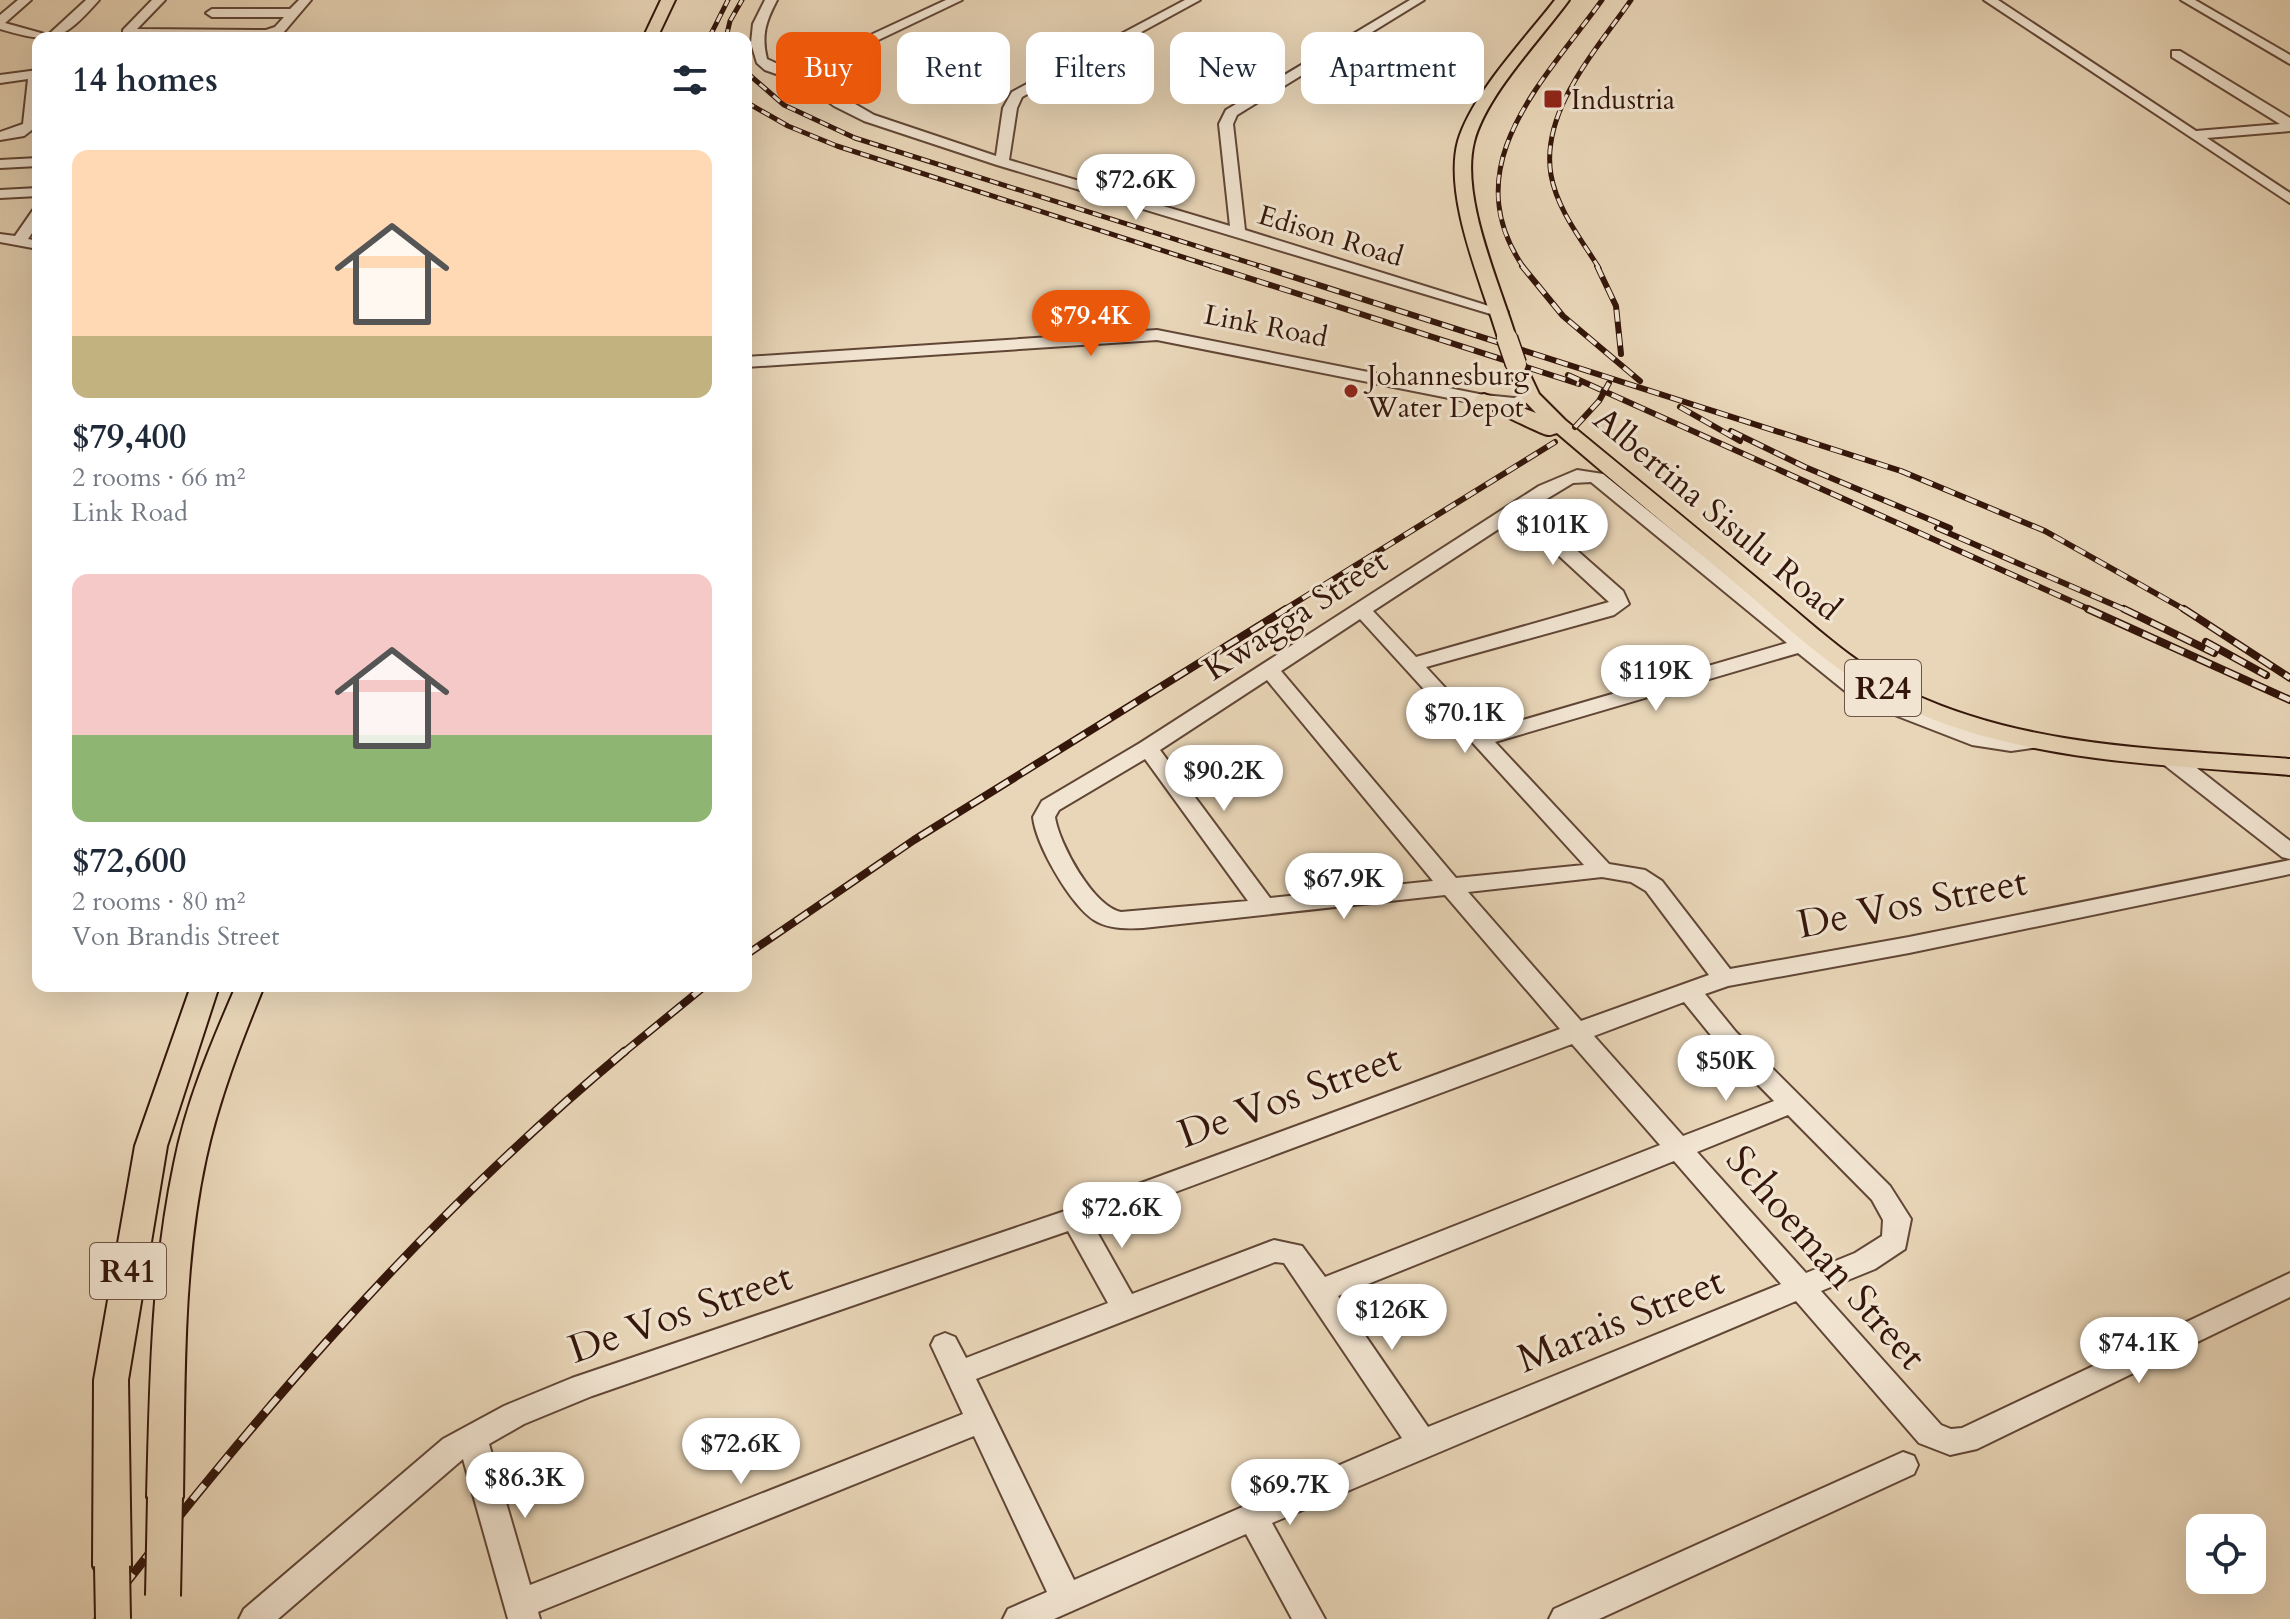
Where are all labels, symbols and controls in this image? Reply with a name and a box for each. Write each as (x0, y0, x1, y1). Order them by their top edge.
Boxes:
chip: Buy (776, 32, 881, 104)
chip: Rent (897, 32, 1010, 104)
chip: Filters (1026, 32, 1154, 104)
chip: New (1170, 32, 1285, 104)
chip: Apartment (1301, 32, 1484, 104)
text: 14 homes (72, 57, 218, 103)
icon: filters (668, 58, 712, 102)
place label: Industria (1571, 81, 1675, 119)
marker: Industria (1542, 88, 1564, 110)
pin: $72.6K (1071, 154, 1201, 222)
text: $72.6K (1095, 162, 1177, 197)
street label: Edison Road (1254, 196, 1408, 276)
icon: home (320, 202, 464, 346)
pin: $79.4K (1026, 290, 1156, 358)
street label: Link Road (1201, 295, 1331, 357)
text: $79.4K (1050, 298, 1132, 333)
place label: Johannesburg Water Depot (1363, 357, 1530, 427)
marker: Johannesburg Water Depot (1342, 382, 1360, 400)
street label: Albertina Sisulu Road (1584, 396, 1851, 631)
text: $79,400 (72, 414, 186, 460)
text: 2 rooms · 66 m² (72, 460, 245, 495)
text: Link Road (72, 495, 188, 530)
pin: $101K (1497, 499, 1609, 567)
text: $101K (1516, 507, 1590, 542)
street label: Kwagga Street (1195, 538, 1397, 692)
icon: home (320, 626, 464, 770)
pin: $119K (1600, 645, 1712, 713)
text: $119K (1619, 653, 1693, 688)
road number: R24 (1845, 660, 1921, 716)
pin: $70.1K (1400, 687, 1530, 755)
text: $70.1K (1424, 695, 1506, 730)
pin: $90.2K (1159, 745, 1289, 813)
text: $90.2K (1183, 753, 1265, 788)
text: $72,600 (72, 838, 186, 884)
pin: $67.9K (1279, 853, 1409, 921)
street label: De Vos Street (1793, 854, 2032, 953)
text: $67.9K (1303, 861, 1385, 896)
text: 2 rooms · 80 m² (72, 884, 245, 919)
text: Von Brandis Street (72, 919, 279, 954)
street label: De Vos Street (1171, 1031, 1409, 1162)
pin: $50K (1679, 1035, 1773, 1103)
text: $50K (1695, 1043, 1757, 1078)
street label: Schoeman Street (1713, 1134, 1939, 1382)
pin: $72.6K (1057, 1182, 1187, 1250)
text: $72.6K (1081, 1190, 1163, 1225)
road number: R41 (90, 1243, 166, 1299)
street label: De Vos Street (561, 1249, 800, 1377)
street label: Marais Street (1509, 1254, 1732, 1387)
pin: $126K (1336, 1284, 1448, 1352)
text: $126K (1355, 1292, 1429, 1327)
pin: $74.1K (2074, 1317, 2204, 1385)
text: $74.1K (2098, 1325, 2180, 1360)
pin: $72.6K (676, 1418, 806, 1486)
text: $72.6K (700, 1426, 782, 1461)
pin: $86.3K (460, 1452, 590, 1520)
pin: $69.7K (1225, 1459, 1355, 1527)
text: $86.3K (484, 1460, 566, 1495)
text: $69.7K (1249, 1467, 1331, 1502)
map controls (2186, 1514, 2266, 1594)
button: locate (2186, 1514, 2266, 1594)

